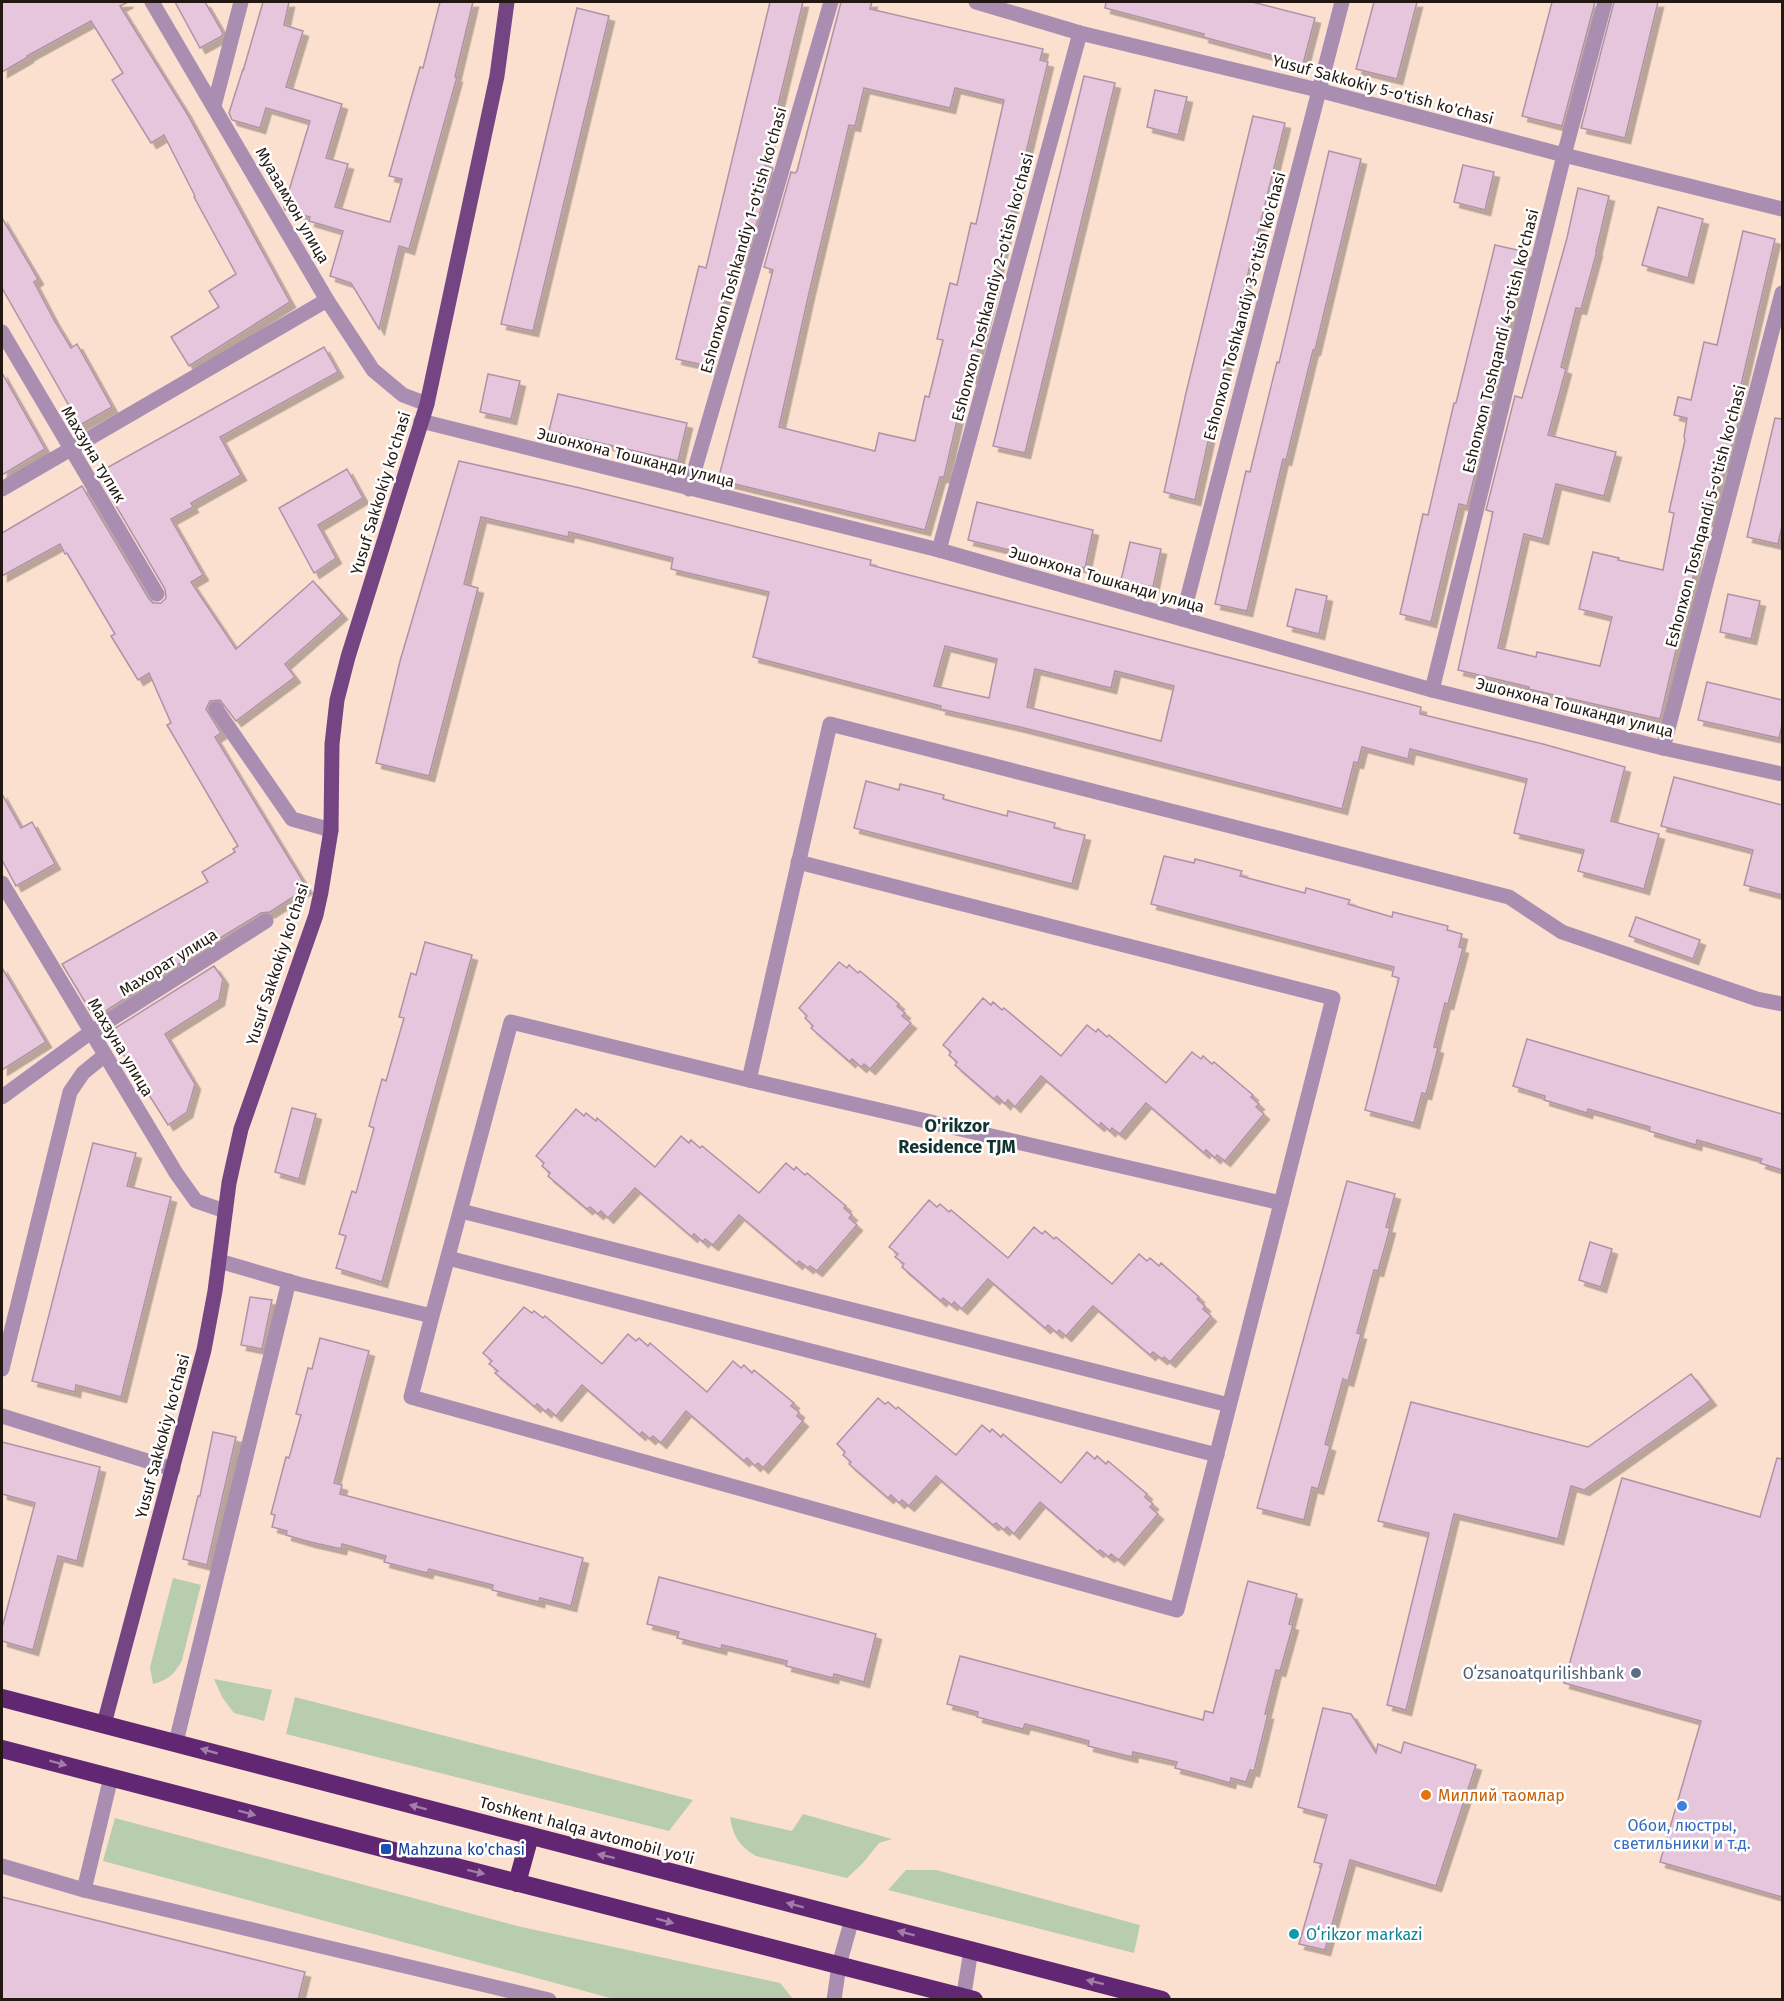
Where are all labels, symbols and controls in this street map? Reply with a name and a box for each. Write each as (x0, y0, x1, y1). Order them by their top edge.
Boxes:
street label: Yusuf Sakkokiy 5-o'tish ko'chasi (1270, 51, 1496, 128)
street label: Eshonxon Toshkandiy 1-o'tish ko'chasi (696, 105, 791, 375)
street label: Муазамхон улица (252, 144, 334, 267)
street label: Eshonxon Toshkandiy 2-o'tish ko'chasi (947, 151, 1038, 423)
street label: Eshonxon Toshkandiy 3-o'tish ko'chasi (1199, 170, 1290, 442)
street label: Eshonxon Toshqandi 4-o'tish ko'chasi (1458, 207, 1543, 475)
street label: Eshonxon Toshqandi 5-o'tish ko'chasi (1661, 383, 1750, 649)
street label: Махзуна тупик (57, 402, 130, 507)
street label: Yusuf Sakkokiy ko'chasi (347, 409, 414, 577)
street label: Эшонхона Тошканди улица (535, 424, 736, 491)
street label: Эшонхона Тошканди улица (1007, 542, 1207, 617)
street label: Эшонхона Тошканди улица (1474, 674, 1675, 741)
street label: Yusuf Sakkokiy ko'chasi (242, 881, 313, 1048)
street label: Махорат улица (116, 925, 221, 1000)
street label: Махзуна улица (84, 995, 157, 1100)
district label: O'rikzor Residence TJM (898, 1115, 1016, 1158)
street label: Yusuf Sakkokiy ko'chasi (131, 1352, 194, 1521)
place label: Oʻzsanoatqurilishbank (1463, 1664, 1625, 1683)
marker: Oʻzsanoatqurilishbank (1629, 1666, 1643, 1680)
one-way arrow (200, 1746, 218, 1756)
one-way arrow (49, 1759, 67, 1769)
place label: Миллий таомлар (1438, 1786, 1565, 1805)
marker: Миллий таомлар (1419, 1788, 1433, 1802)
street label: Toshkent halqa avtomobil yo'li (477, 1793, 696, 1868)
marker: Обои, люстры, светильники и т.д. (1675, 1799, 1689, 1813)
one-way arrow (408, 1801, 427, 1811)
one-way arrow (238, 1808, 256, 1818)
place label: Обои, люстры, светильники и т.д. (1613, 1816, 1751, 1853)
place label: Mahzuna ko'chasi (398, 1840, 525, 1859)
marker: Mahzuna ko'chasi (379, 1842, 393, 1856)
one-way arrow (597, 1850, 616, 1860)
one-way arrow (467, 1868, 485, 1878)
one-way arrow (786, 1899, 804, 1909)
one-way arrow (656, 1916, 674, 1926)
place label: Oʻrikzor markazi (1306, 1925, 1423, 1944)
marker: Oʻrikzor markazi (1287, 1927, 1301, 1941)
one-way arrow (897, 1928, 915, 1938)
one-way arrow (1085, 1977, 1104, 1987)

